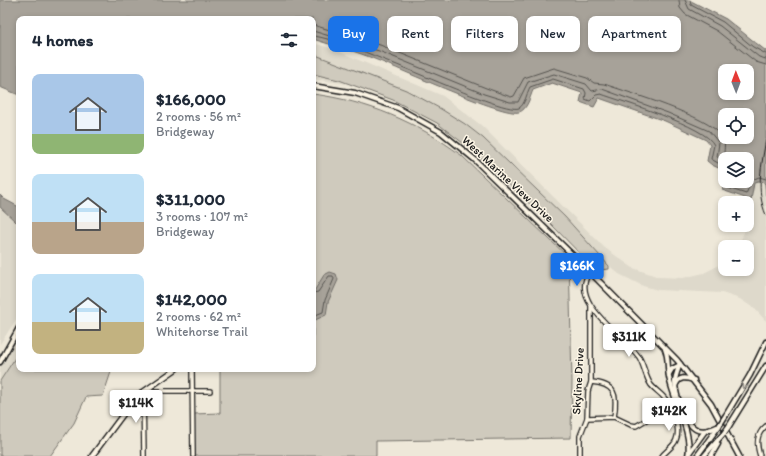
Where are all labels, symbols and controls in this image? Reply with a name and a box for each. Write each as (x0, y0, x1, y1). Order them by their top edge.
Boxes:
chip: Buy (328, 16, 379, 52)
chip: Rent (387, 16, 443, 52)
chip: Filters (451, 16, 518, 52)
chip: New (526, 16, 580, 52)
chip: Apartment (588, 16, 681, 52)
icon: filters (278, 29, 300, 51)
text: 4 homes (32, 30, 93, 50)
north arrow (718, 64, 754, 100)
map controls (718, 64, 754, 276)
text: $166,000 (156, 89, 226, 109)
icon: home (64, 90, 112, 138)
button: locate (718, 108, 754, 144)
text: 2 rooms · 56 m² (156, 109, 241, 124)
text: Bridgeway (156, 124, 214, 139)
street label: West Marine View Drive (459, 133, 557, 225)
button: layers (718, 152, 754, 188)
text: $311,000 (156, 189, 225, 209)
icon: home (64, 190, 112, 238)
button: + (718, 196, 754, 232)
text: 3 rooms · 107 m² (156, 209, 248, 224)
text: Bridgeway (156, 224, 214, 239)
button: − (718, 240, 754, 276)
pin: $166K (549, 253, 605, 287)
text: $166K (560, 258, 594, 273)
text: $142,000 (156, 289, 227, 309)
icon: home (64, 290, 112, 338)
text: 2 rooms · 62 m² (156, 309, 241, 324)
text: Whitehorse Trail (156, 324, 248, 339)
pin: $311K (601, 324, 657, 358)
text: $311K (612, 329, 646, 344)
street label: Skyline Drive (569, 347, 587, 415)
one-way arrow (741, 382, 748, 390)
pin: $114K (108, 390, 164, 424)
text: $114K (119, 395, 153, 410)
pin: $142K (641, 398, 697, 432)
text: $142K (651, 403, 687, 418)

